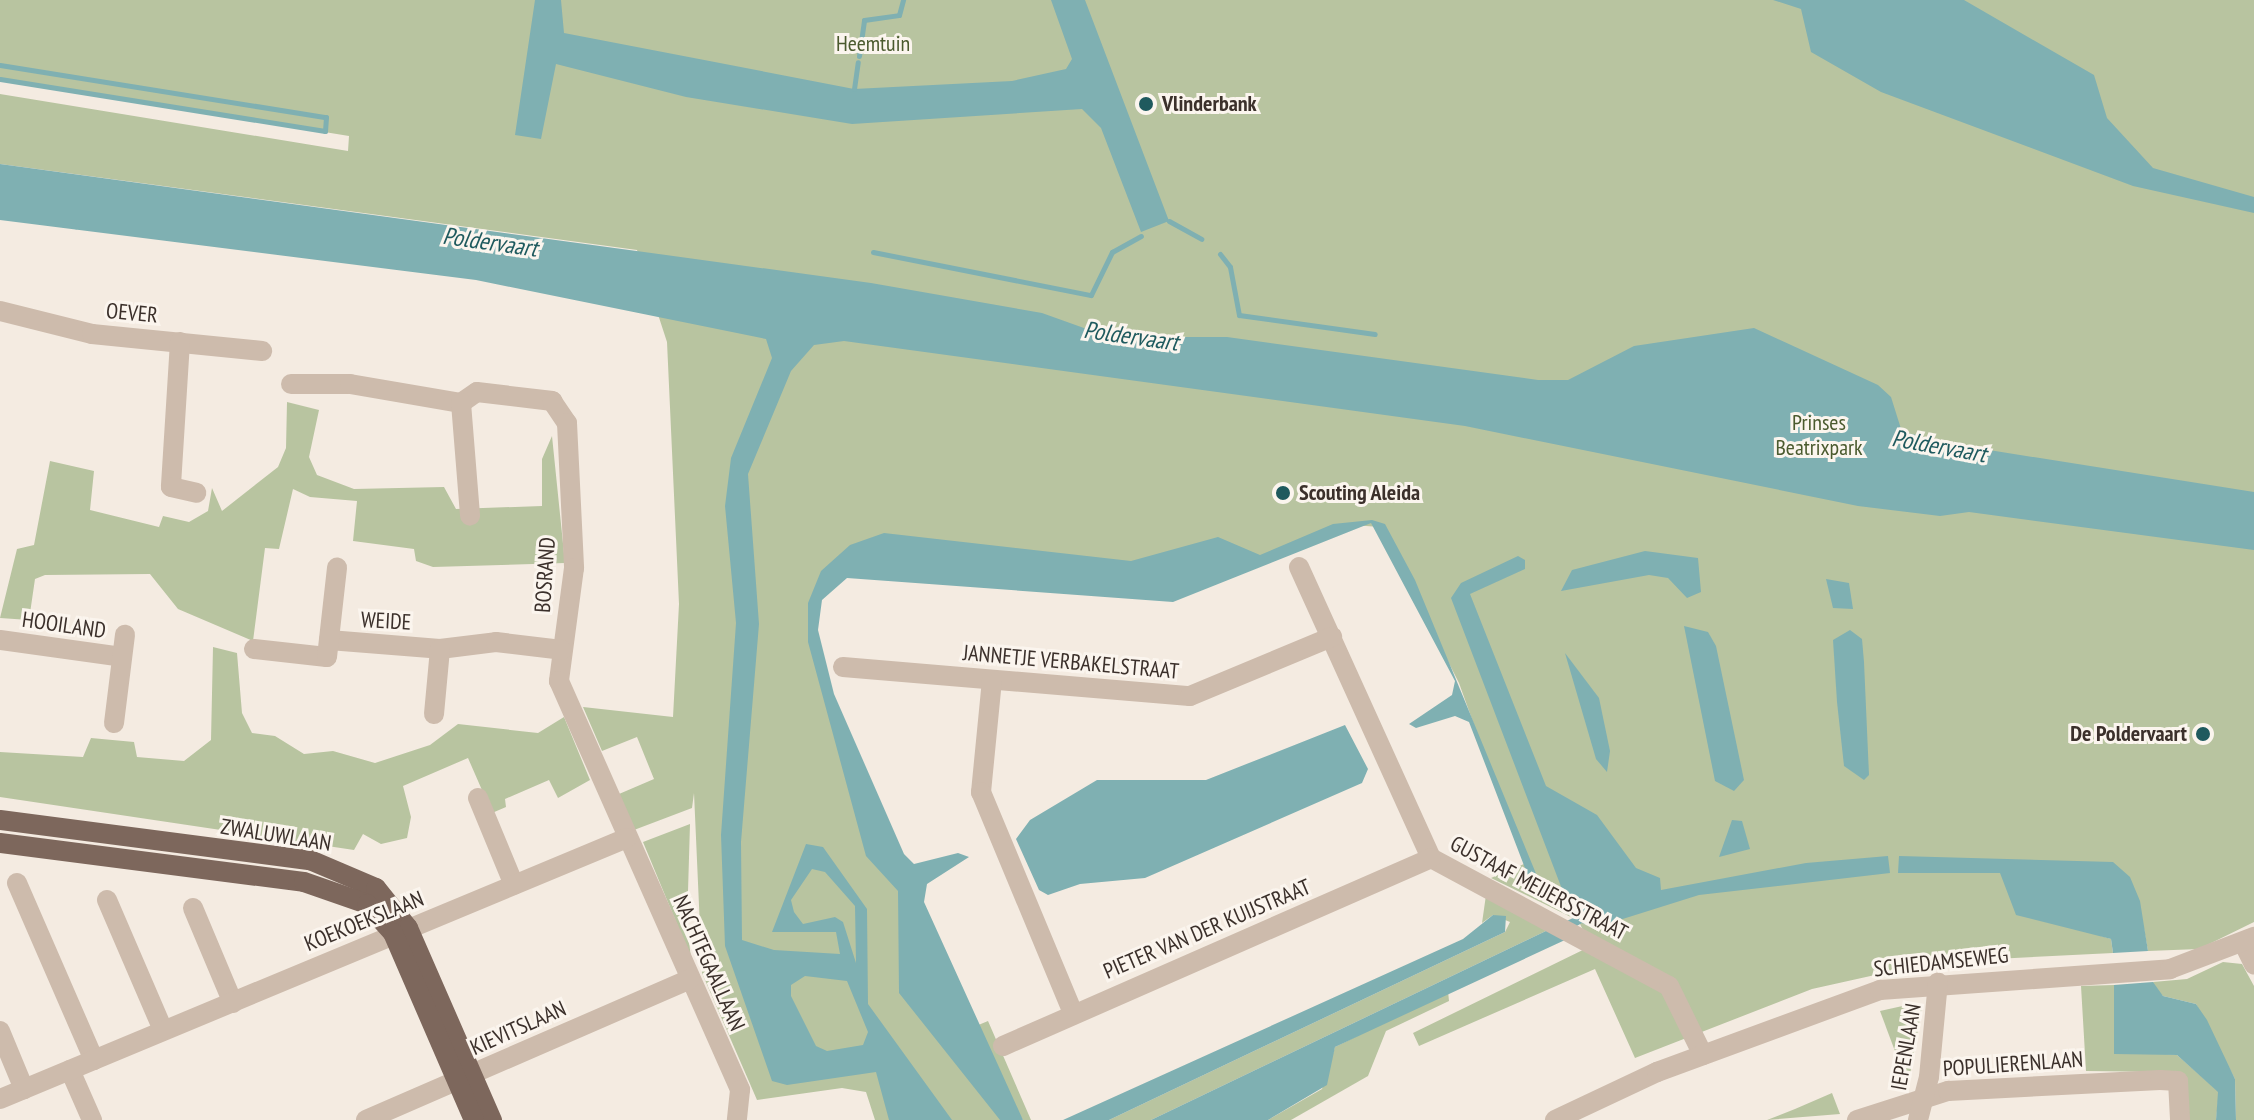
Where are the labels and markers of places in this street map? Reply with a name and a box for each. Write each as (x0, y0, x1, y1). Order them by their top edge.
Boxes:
place label: Vlinderbank (1162, 91, 1257, 117)
marker: Vlinderbank (1137, 95, 1155, 113)
place label: Scouting Aleida (1299, 480, 1421, 506)
marker: Scouting Aleida (1274, 484, 1292, 502)
place label: De Poldervaart (2070, 721, 2187, 747)
marker: De Poldervaart (2194, 725, 2212, 743)

